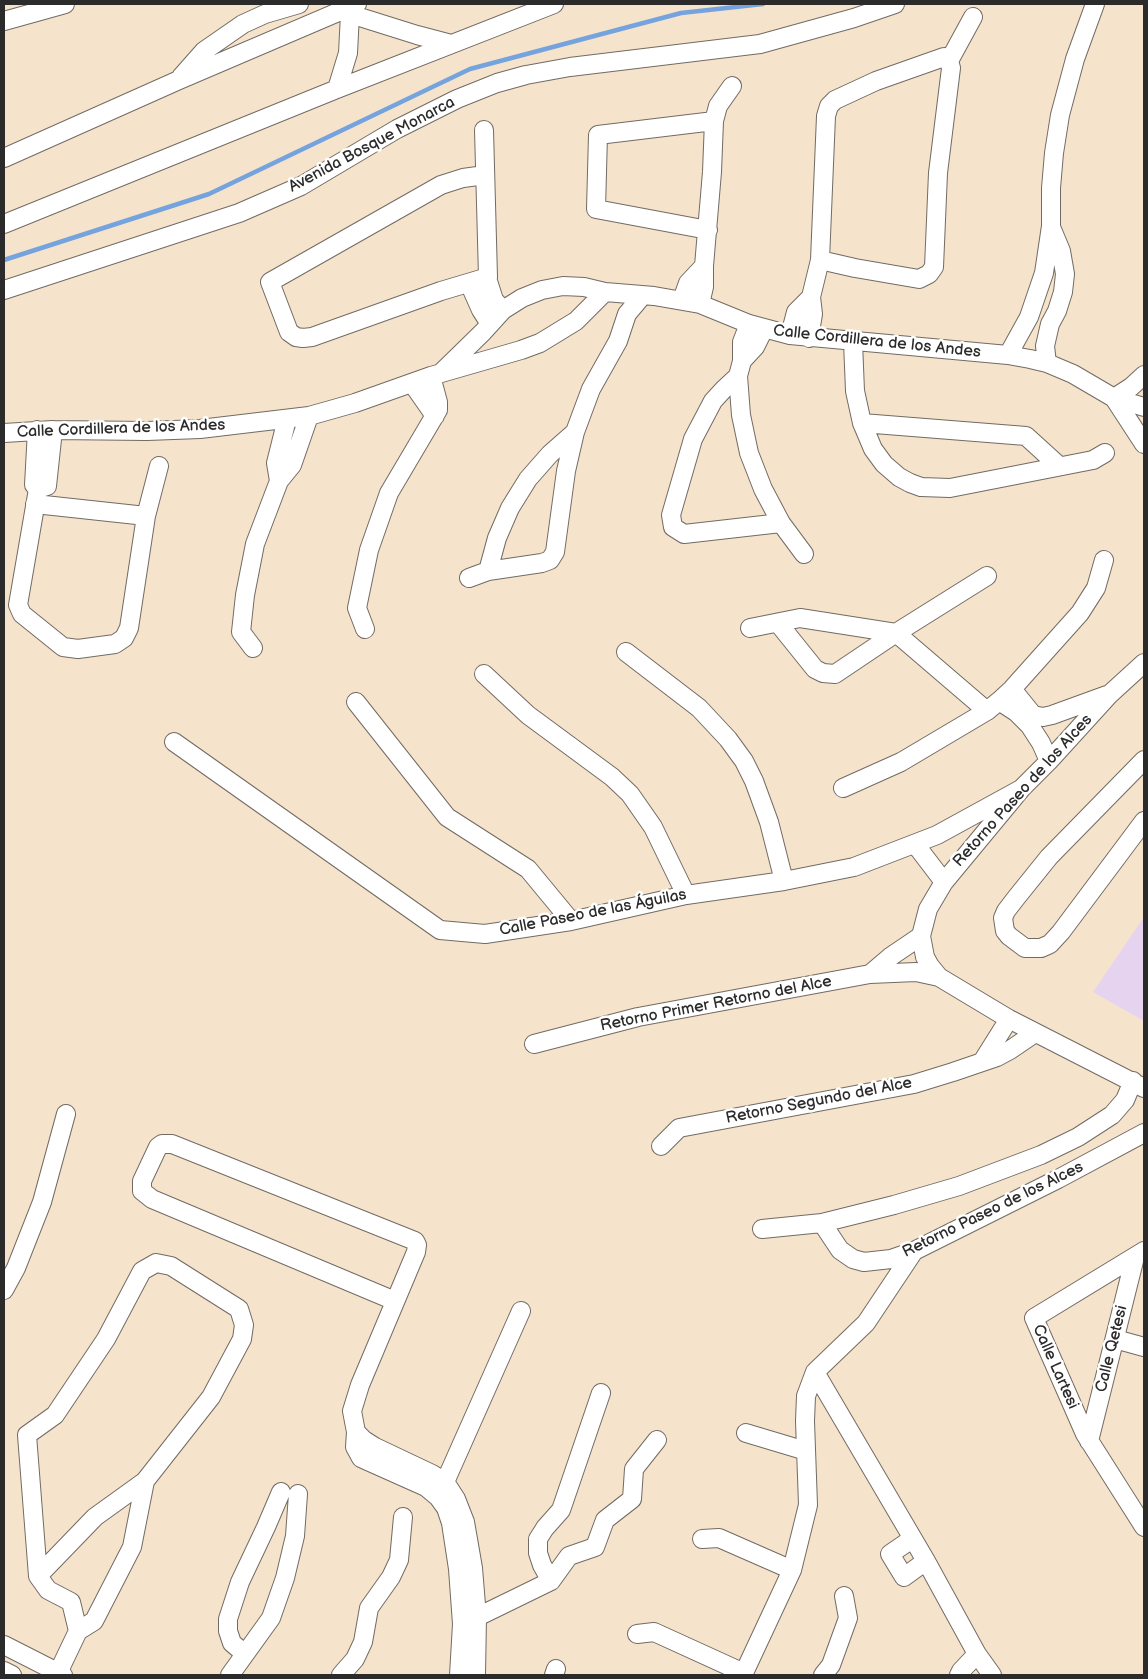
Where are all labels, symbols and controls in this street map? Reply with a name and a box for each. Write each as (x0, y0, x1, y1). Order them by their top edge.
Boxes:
street label: Avenida Bosque Monarca (286, 93, 458, 197)
street label: Calle Cordillera de los Andes (772, 322, 982, 362)
street label: Calle Cordillera de los Andes (16, 416, 226, 442)
street label: Retorno Paseo de los Alces (949, 711, 1097, 871)
street label: Calle Paseo de las Águilas (498, 885, 688, 941)
street label: Retorno Primer Retorno del Alce (599, 972, 833, 1036)
street label: Retorno Segundo del Alce (724, 1074, 914, 1128)
street label: Retorno Paseo de los Alces (899, 1158, 1087, 1262)
street label: Calle Qetesi (1092, 1304, 1132, 1394)
street label: Calle Lartesi (1028, 1322, 1082, 1412)

